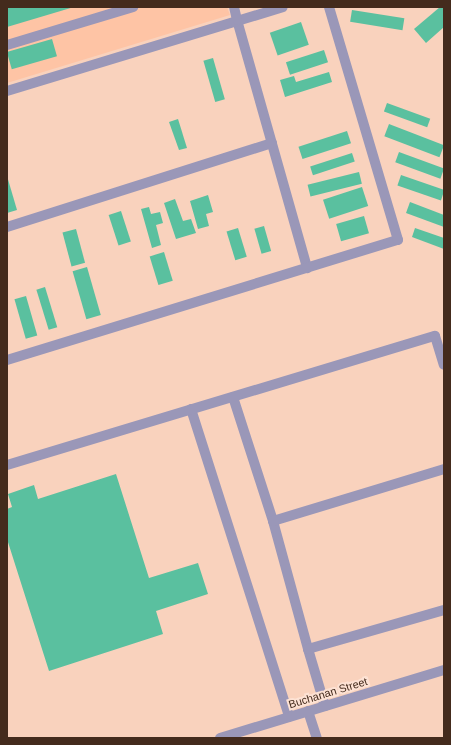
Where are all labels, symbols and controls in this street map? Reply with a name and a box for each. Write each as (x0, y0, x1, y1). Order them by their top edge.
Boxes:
street label: Buchanan Street (287, 675, 369, 711)

